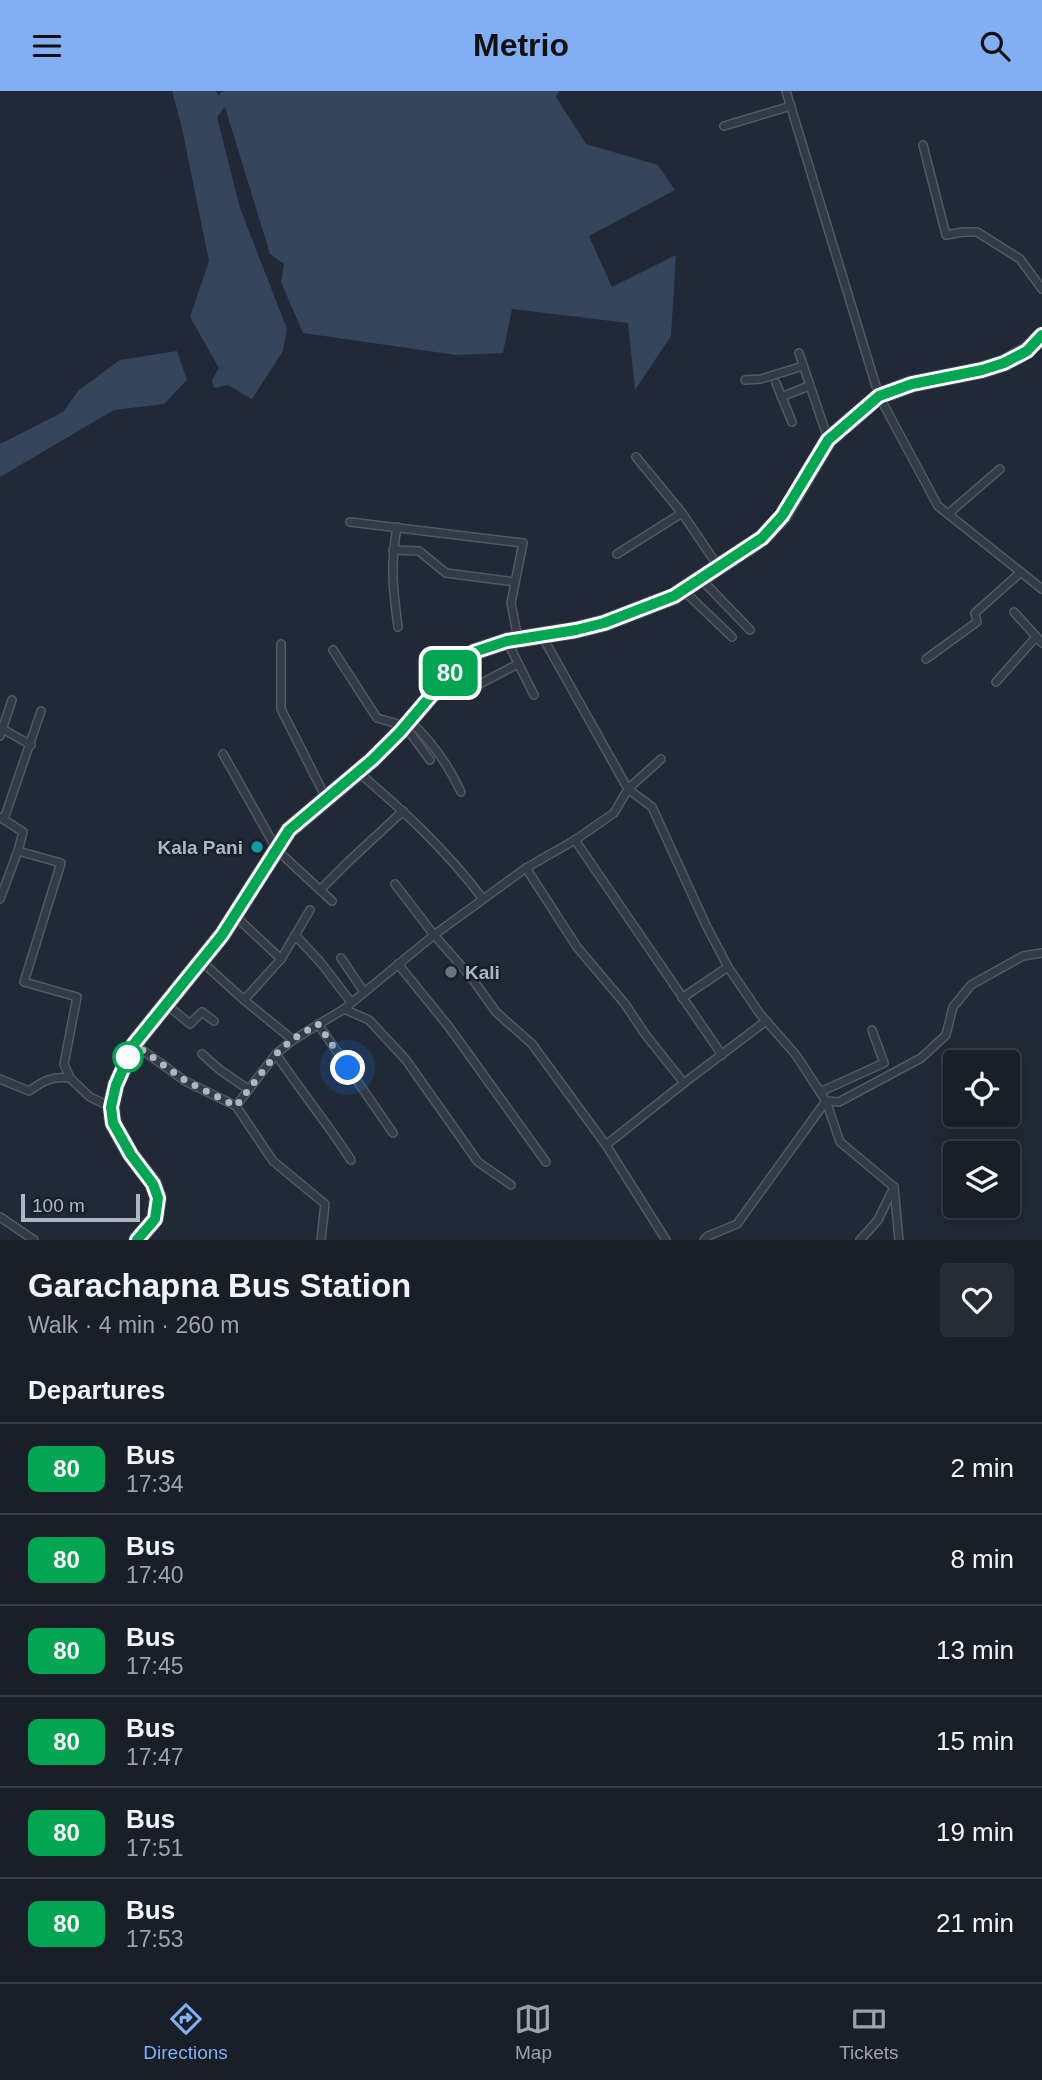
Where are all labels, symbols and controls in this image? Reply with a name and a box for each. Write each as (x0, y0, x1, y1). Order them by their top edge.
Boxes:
icon: menu (28, 27, 66, 65)
text: Metrio (473, 27, 569, 63)
icon: search (976, 27, 1014, 65)
line badge: 80 (419, 650, 482, 696)
text: 80 (437, 659, 463, 686)
place label: Kala Pani (157, 837, 243, 858)
marker: Kala Pani (249, 839, 265, 855)
place label: Kali (465, 962, 500, 983)
marker: Kali (443, 964, 459, 980)
unlabelled marker (113, 1042, 143, 1072)
your location (330, 1050, 365, 1085)
map controls (943, 1050, 1020, 1218)
button: locate (943, 1050, 1020, 1127)
button: layers (943, 1141, 1020, 1218)
scale bar (21, 1191, 140, 1223)
text: 100 m (32, 1195, 85, 1216)
button: heart (940, 1263, 1014, 1337)
text: Garachapna Bus Station (28, 1267, 411, 1304)
text: Walk · 4 min · 260 m (28, 1312, 239, 1338)
text: Departures (28, 1375, 165, 1405)
text: Bus (126, 1440, 175, 1470)
text: 2 min (950, 1453, 1014, 1483)
text: 80 (53, 1455, 80, 1482)
text: 17:34 (126, 1471, 184, 1497)
text: Bus (126, 1531, 175, 1561)
text: 8 min (950, 1544, 1014, 1574)
text: 80 (53, 1546, 80, 1573)
text: 17:40 (126, 1562, 184, 1588)
text: Bus (126, 1622, 175, 1652)
text: 13 min (936, 1635, 1014, 1665)
text: 80 (53, 1637, 80, 1664)
text: 17:45 (126, 1653, 184, 1679)
text: Bus (126, 1713, 175, 1743)
text: 15 min (936, 1726, 1014, 1756)
text: 80 (53, 1728, 80, 1755)
text: 17:47 (126, 1744, 184, 1770)
text: Bus (126, 1804, 175, 1834)
text: 19 min (936, 1817, 1014, 1847)
text: 80 (53, 1819, 80, 1846)
text: 17:51 (126, 1835, 184, 1861)
text: Bus (126, 1895, 175, 1925)
text: 21 min (936, 1908, 1014, 1938)
text: 80 (53, 1910, 80, 1937)
text: 17:53 (126, 1926, 184, 1952)
tab: Directions (143, 2000, 228, 2064)
tab: Map (514, 2000, 552, 2064)
tab: Tickets (839, 2000, 899, 2064)

